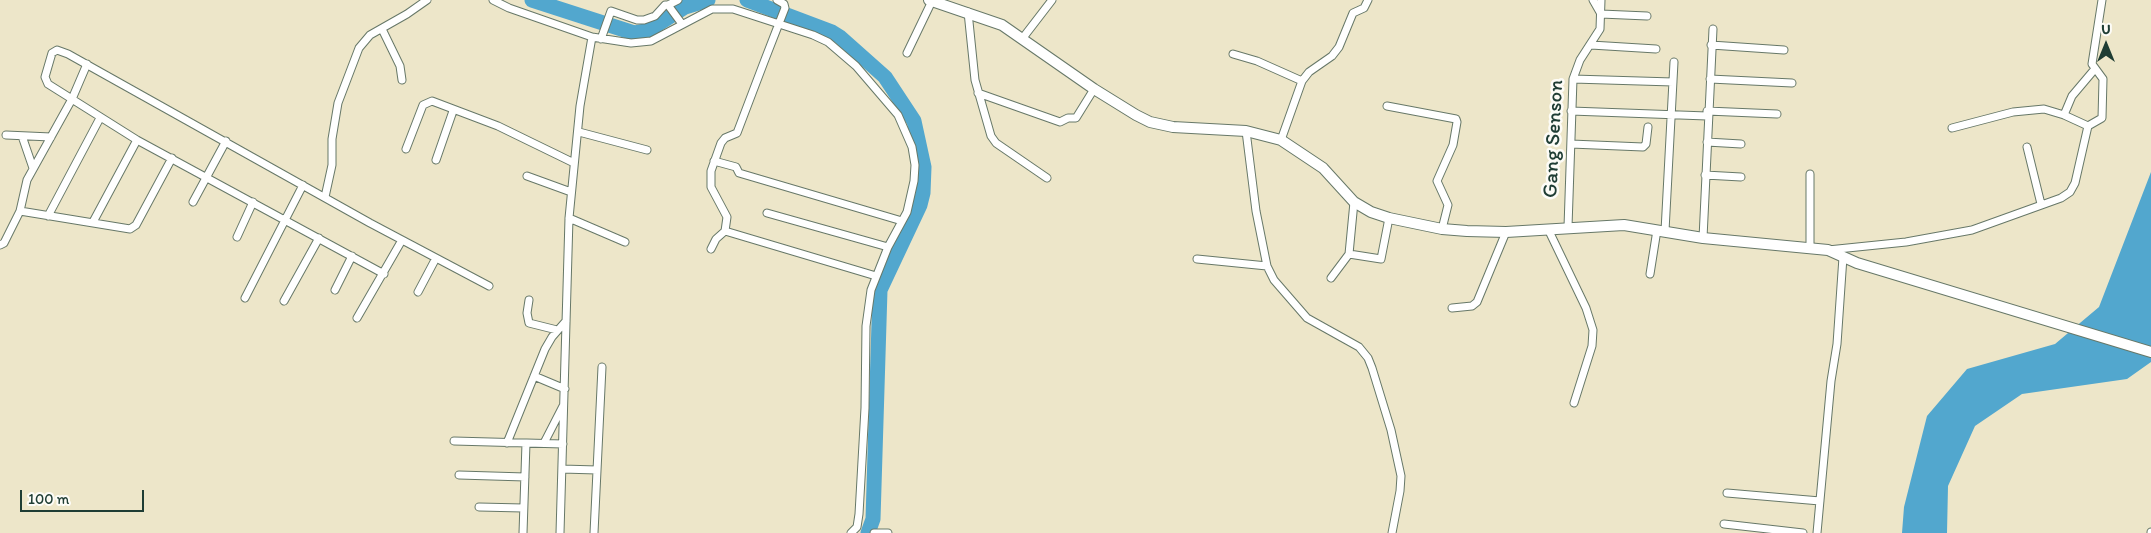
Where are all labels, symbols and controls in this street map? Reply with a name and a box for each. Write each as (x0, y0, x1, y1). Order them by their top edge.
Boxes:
north arrow (2081, 20, 2131, 70)
text: U (2101, 21, 2111, 38)
street label: Gang Senson (1538, 79, 1570, 199)
scale bar (22, 480, 146, 512)
text: 100 m (28, 490, 69, 508)

